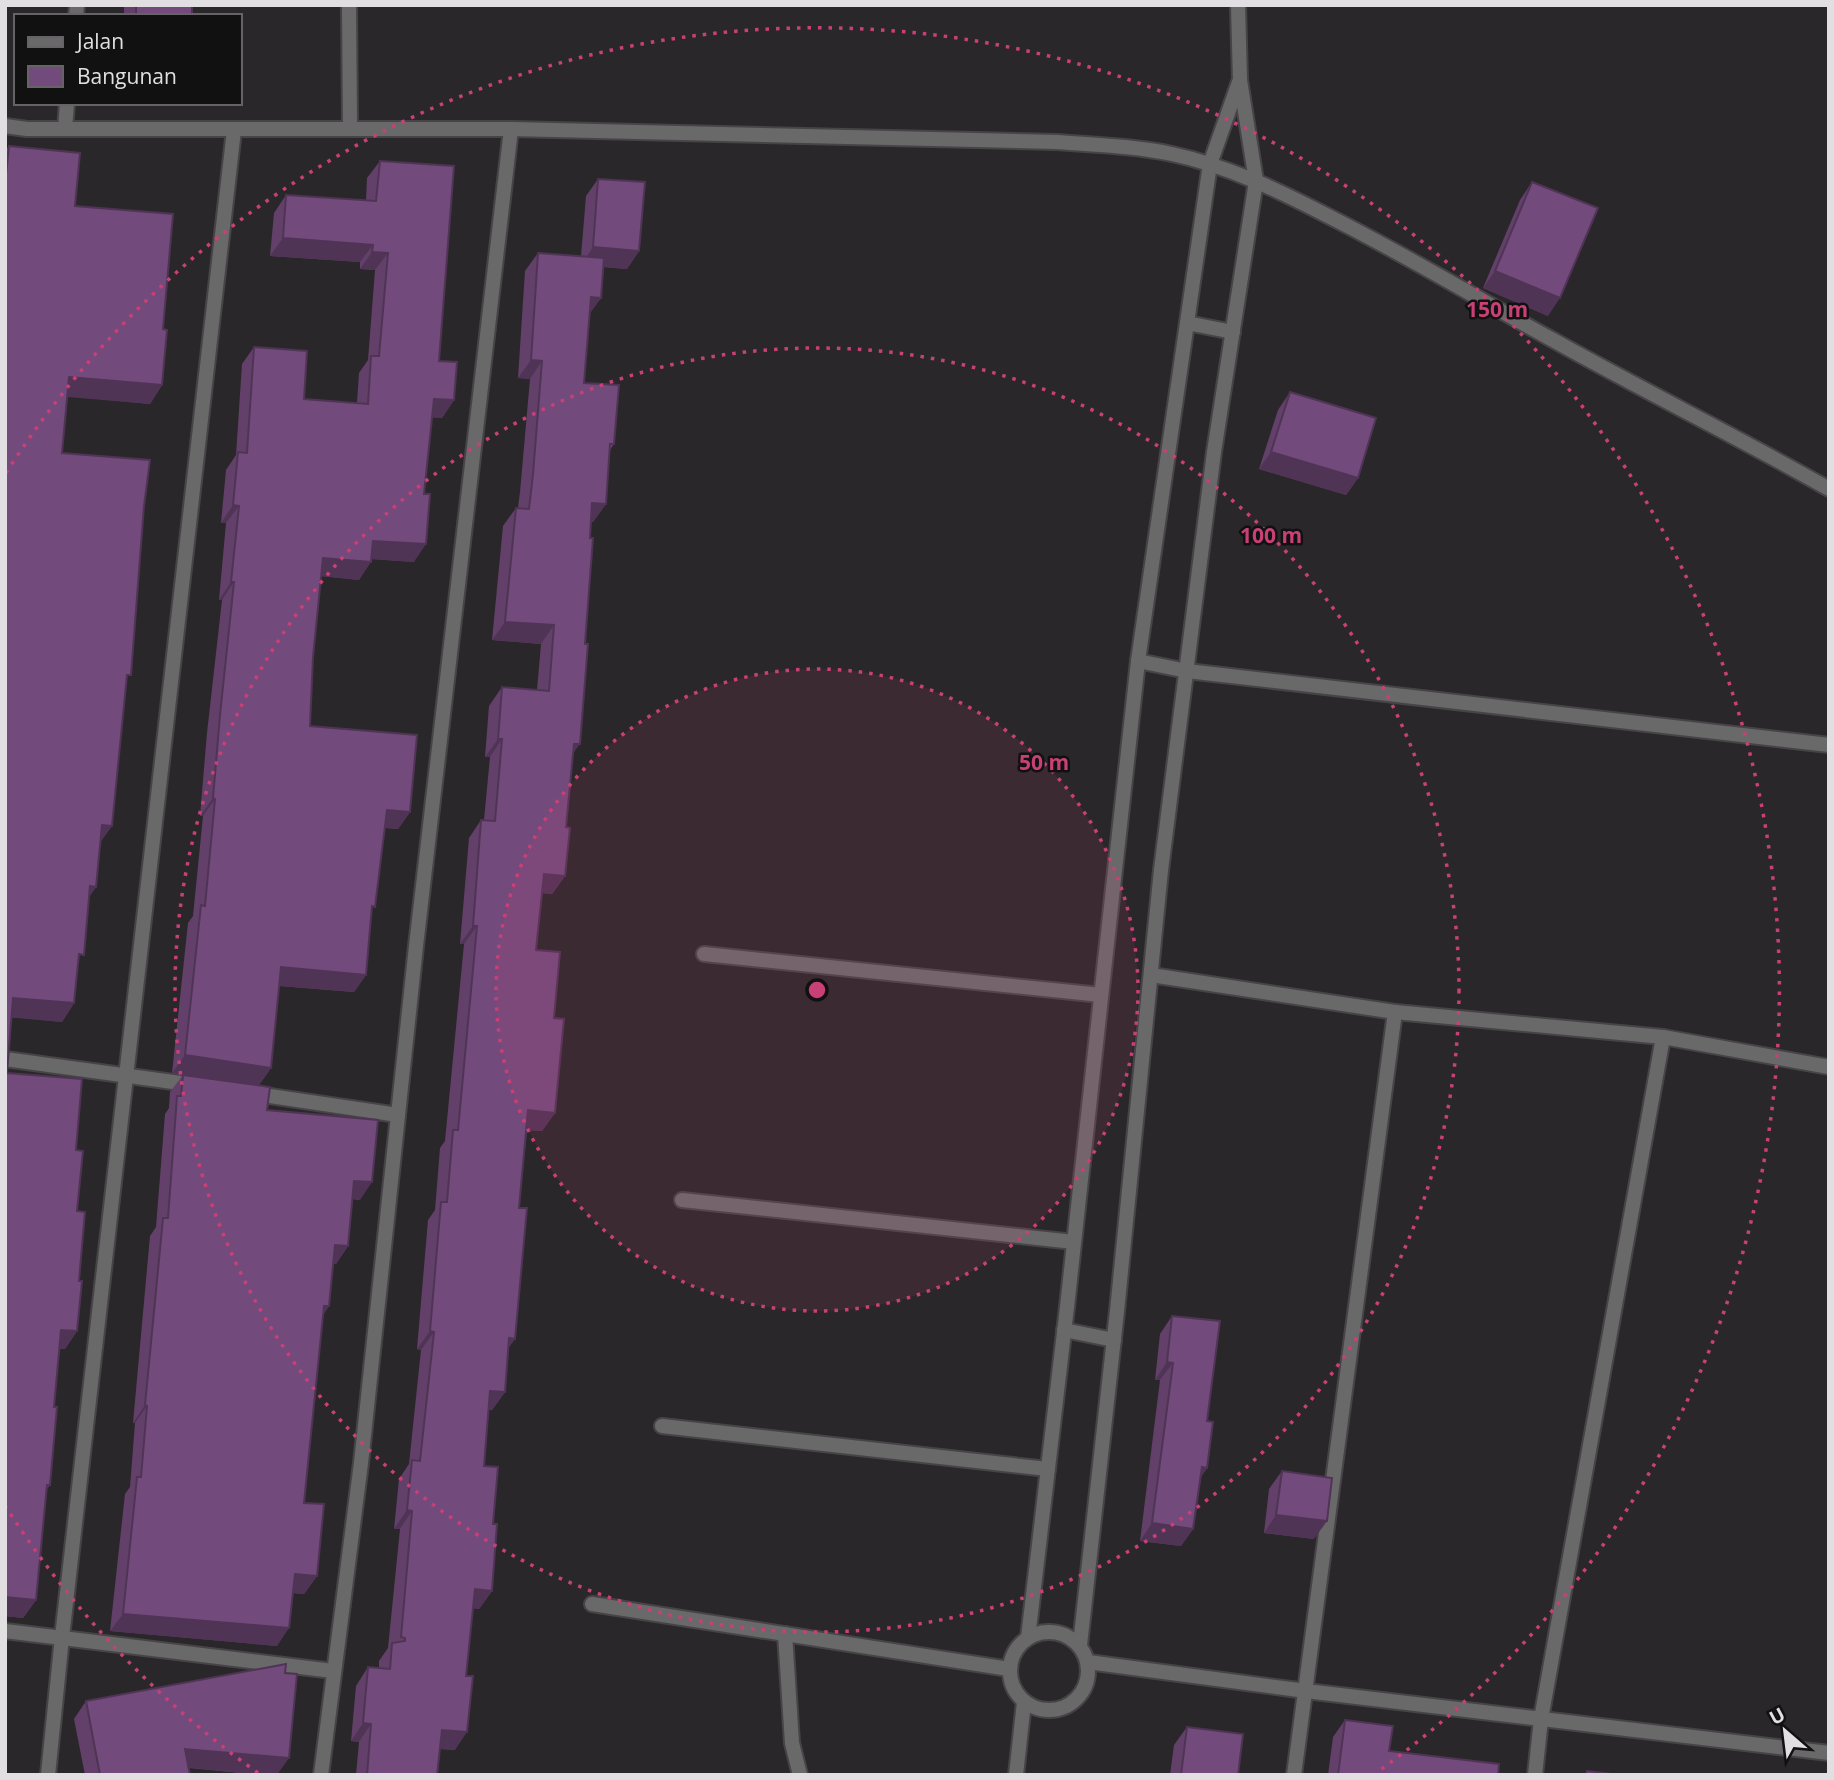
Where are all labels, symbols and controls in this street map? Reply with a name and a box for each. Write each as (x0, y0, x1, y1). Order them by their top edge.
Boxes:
legend (14, 14, 242, 105)
text: Jalan (75, 27, 124, 55)
text: Bangunan (77, 62, 177, 90)
text: 150 m (1466, 295, 1528, 323)
text: 100 m (1240, 521, 1302, 549)
text: 50 m (1019, 748, 1069, 776)
centre of rings (805, 978, 829, 1002)
north arrow (1750, 1696, 1820, 1766)
text: U (1765, 1701, 1789, 1731)

